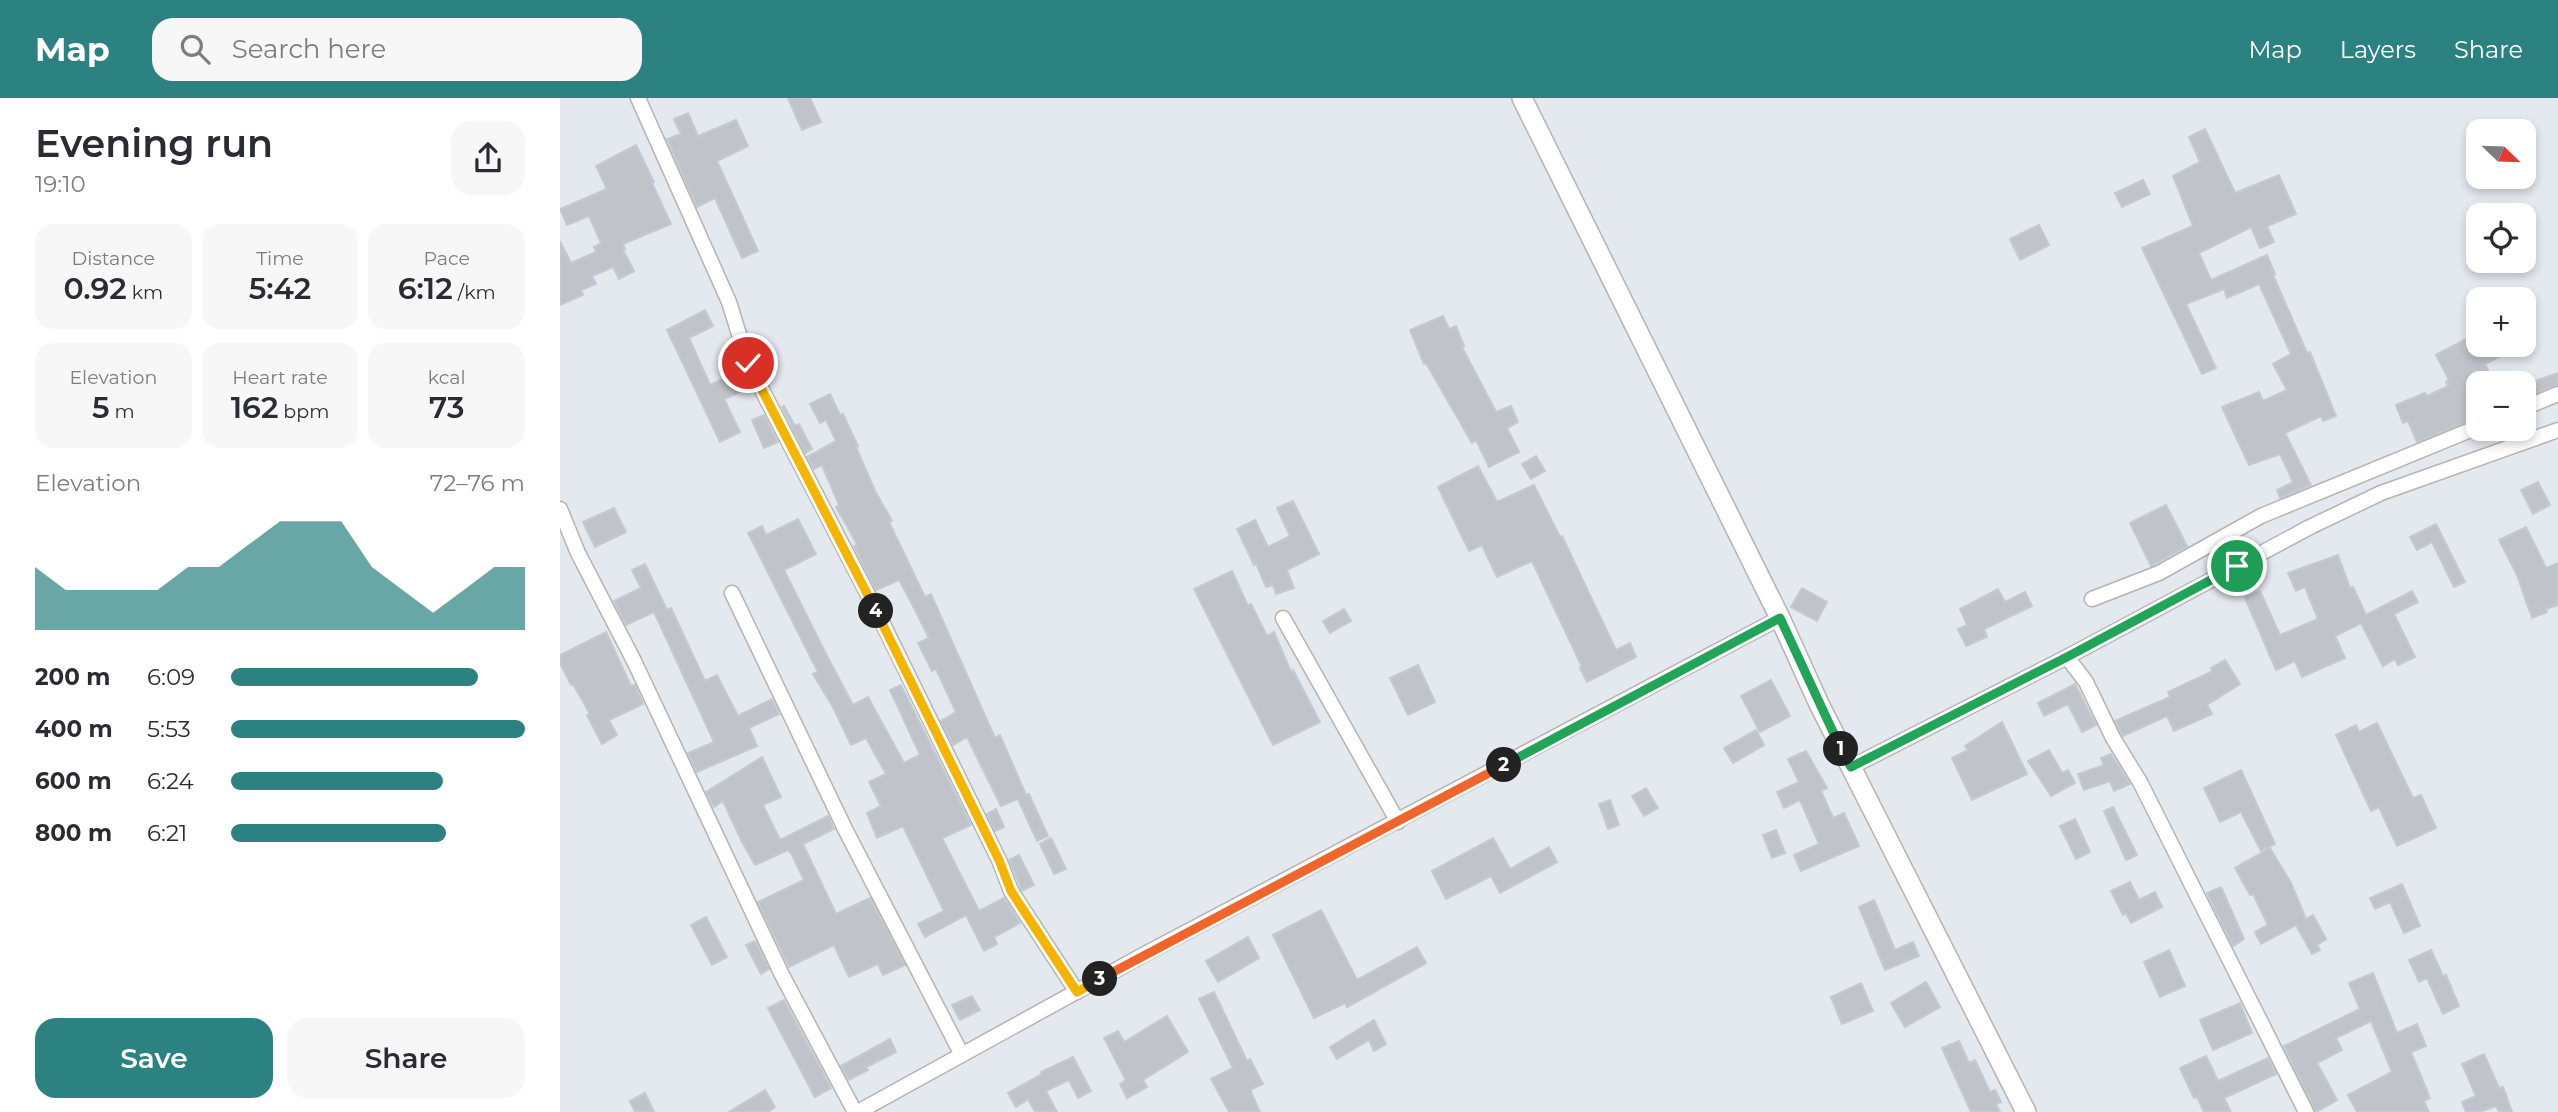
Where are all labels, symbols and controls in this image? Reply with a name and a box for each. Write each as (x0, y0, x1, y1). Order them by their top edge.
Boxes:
search box (152, 18, 642, 81)
text: Map (35, 29, 110, 69)
icon: search (176, 30, 214, 68)
text: Search here (232, 33, 386, 65)
text: Map (2248, 35, 2302, 64)
text: Layers (2340, 35, 2416, 64)
text: Share (2454, 35, 2523, 64)
north arrow (2466, 119, 2536, 189)
map controls (2466, 119, 2536, 441)
text: Evening run (35, 120, 273, 167)
button: share (451, 121, 525, 195)
text: 19:10 (35, 170, 86, 198)
button: locate (2466, 203, 2536, 273)
text: Distance (72, 247, 155, 270)
text: Time (256, 247, 304, 270)
text: Pace (423, 247, 470, 270)
text: 0.92 (63, 270, 127, 307)
text: 5:42 (249, 270, 311, 307)
text: 6:12 (398, 270, 453, 307)
text: km (127, 281, 163, 304)
text: /km (453, 281, 496, 304)
button: + (2466, 287, 2536, 357)
pin (718, 333, 778, 393)
icon: check (729, 344, 767, 382)
text: Elevation (69, 366, 157, 389)
text: Heart rate (232, 366, 328, 389)
text: kcal (428, 366, 466, 389)
button: − (2466, 371, 2536, 441)
text: 5 (92, 389, 110, 426)
text: 162 (231, 389, 278, 426)
text: 73 (429, 389, 464, 426)
text: m (110, 400, 135, 423)
text: bpm (278, 400, 329, 423)
text: Elevation (35, 469, 141, 497)
text: 72–76 m (430, 469, 525, 497)
pin (2207, 536, 2267, 596)
icon: arrive (2218, 547, 2256, 585)
pin: 4 (858, 594, 894, 628)
text: 4 (869, 599, 882, 622)
text: 200 m (35, 663, 110, 691)
text: 6:09 (147, 663, 195, 691)
text: 400 m (35, 715, 113, 743)
text: 5:53 (147, 715, 191, 743)
pin: 1 (1824, 732, 1858, 766)
text: 1 (1837, 737, 1844, 760)
pin: 2 (1486, 748, 1522, 782)
text: 2 (1498, 753, 1509, 776)
text: 600 m (35, 767, 112, 795)
text: 6:24 (147, 767, 194, 795)
text: 800 m (35, 819, 112, 847)
text: 6:21 (147, 819, 187, 847)
pin: 3 (1082, 962, 1118, 996)
text: 3 (1094, 967, 1105, 990)
button: Save (35, 1018, 273, 1098)
button: Share (287, 1018, 525, 1098)

